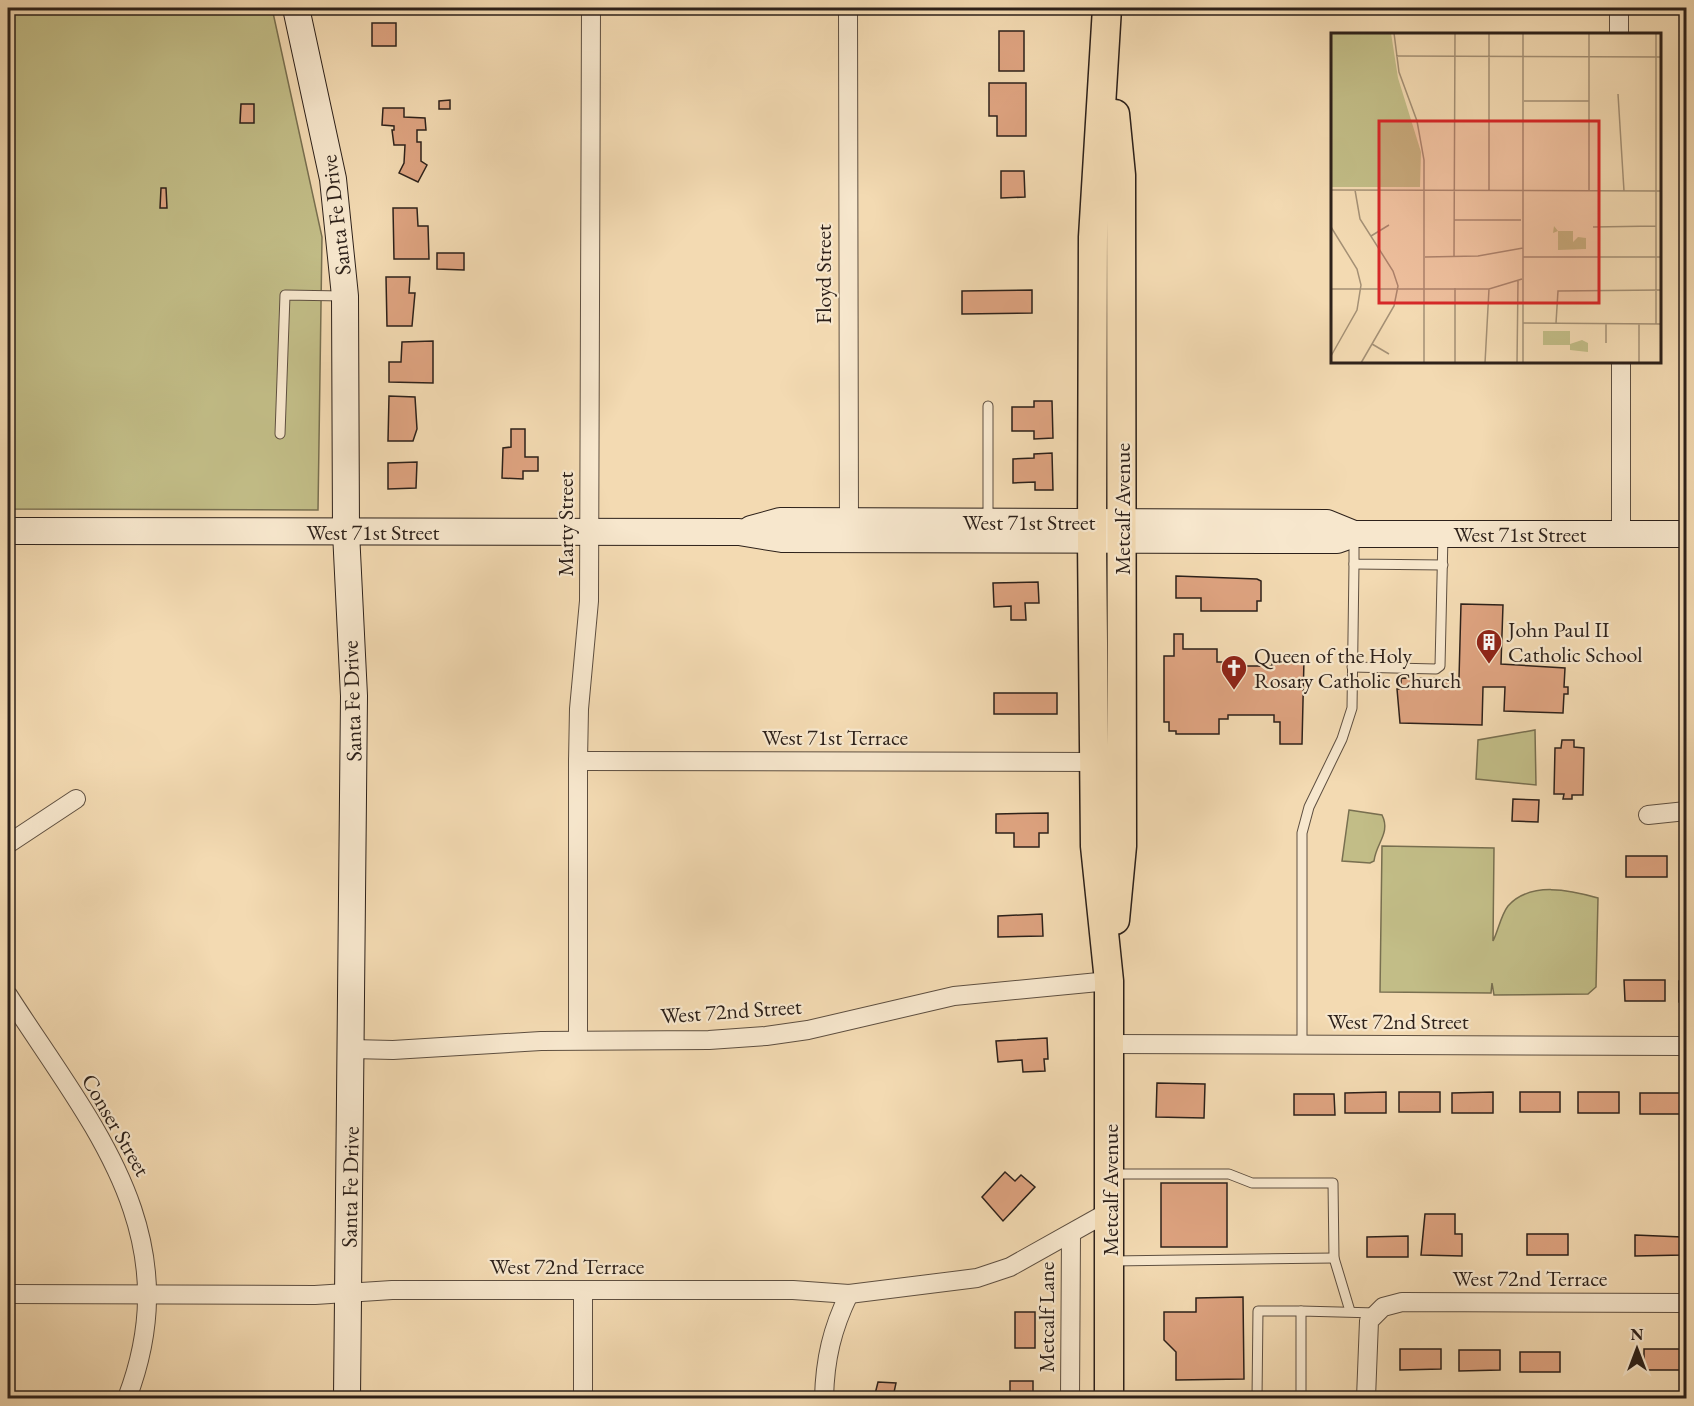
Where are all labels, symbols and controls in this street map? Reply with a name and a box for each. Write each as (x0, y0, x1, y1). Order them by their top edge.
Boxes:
inset map (1331, 33, 1661, 363)
street label: Santa Fe Drive (314, 153, 358, 277)
street label: Floyd Street (809, 224, 838, 324)
street label: Metcalf Avenue (1108, 443, 1137, 575)
street label: Marty Street (551, 472, 580, 576)
street label: West 71st Street (963, 508, 1095, 537)
street label: West 71st Street (307, 518, 439, 547)
street label: West 71st Street (1454, 520, 1586, 549)
place label: John Paul II Catholic School (1506, 615, 1642, 669)
building icon: John Paul II Catholic School (1474, 627, 1504, 665)
street label: Santa Fe Drive (335, 639, 369, 762)
place label: Queen of the Holy Rosary Catholic Church (1254, 641, 1461, 695)
church icon: Queen of the Holy Rosary Catholic Church (1219, 653, 1249, 691)
street label: West 71st Terrace (762, 723, 908, 752)
street label: West 72nd Street (659, 992, 803, 1030)
street label: West 72nd Street (1327, 1007, 1469, 1036)
street label: Conser Street (75, 1068, 157, 1182)
street label: Metcalf Avenue (1096, 1124, 1125, 1256)
street label: Santa Fe Drive (334, 1126, 366, 1248)
street label: West 72nd Terrace (490, 1252, 645, 1281)
street label: Metcalf Lane (1032, 1261, 1061, 1372)
street label: West 72nd Terrace (1453, 1264, 1608, 1293)
north arrow (1607, 1319, 1667, 1379)
text: N (1631, 1324, 1644, 1345)

